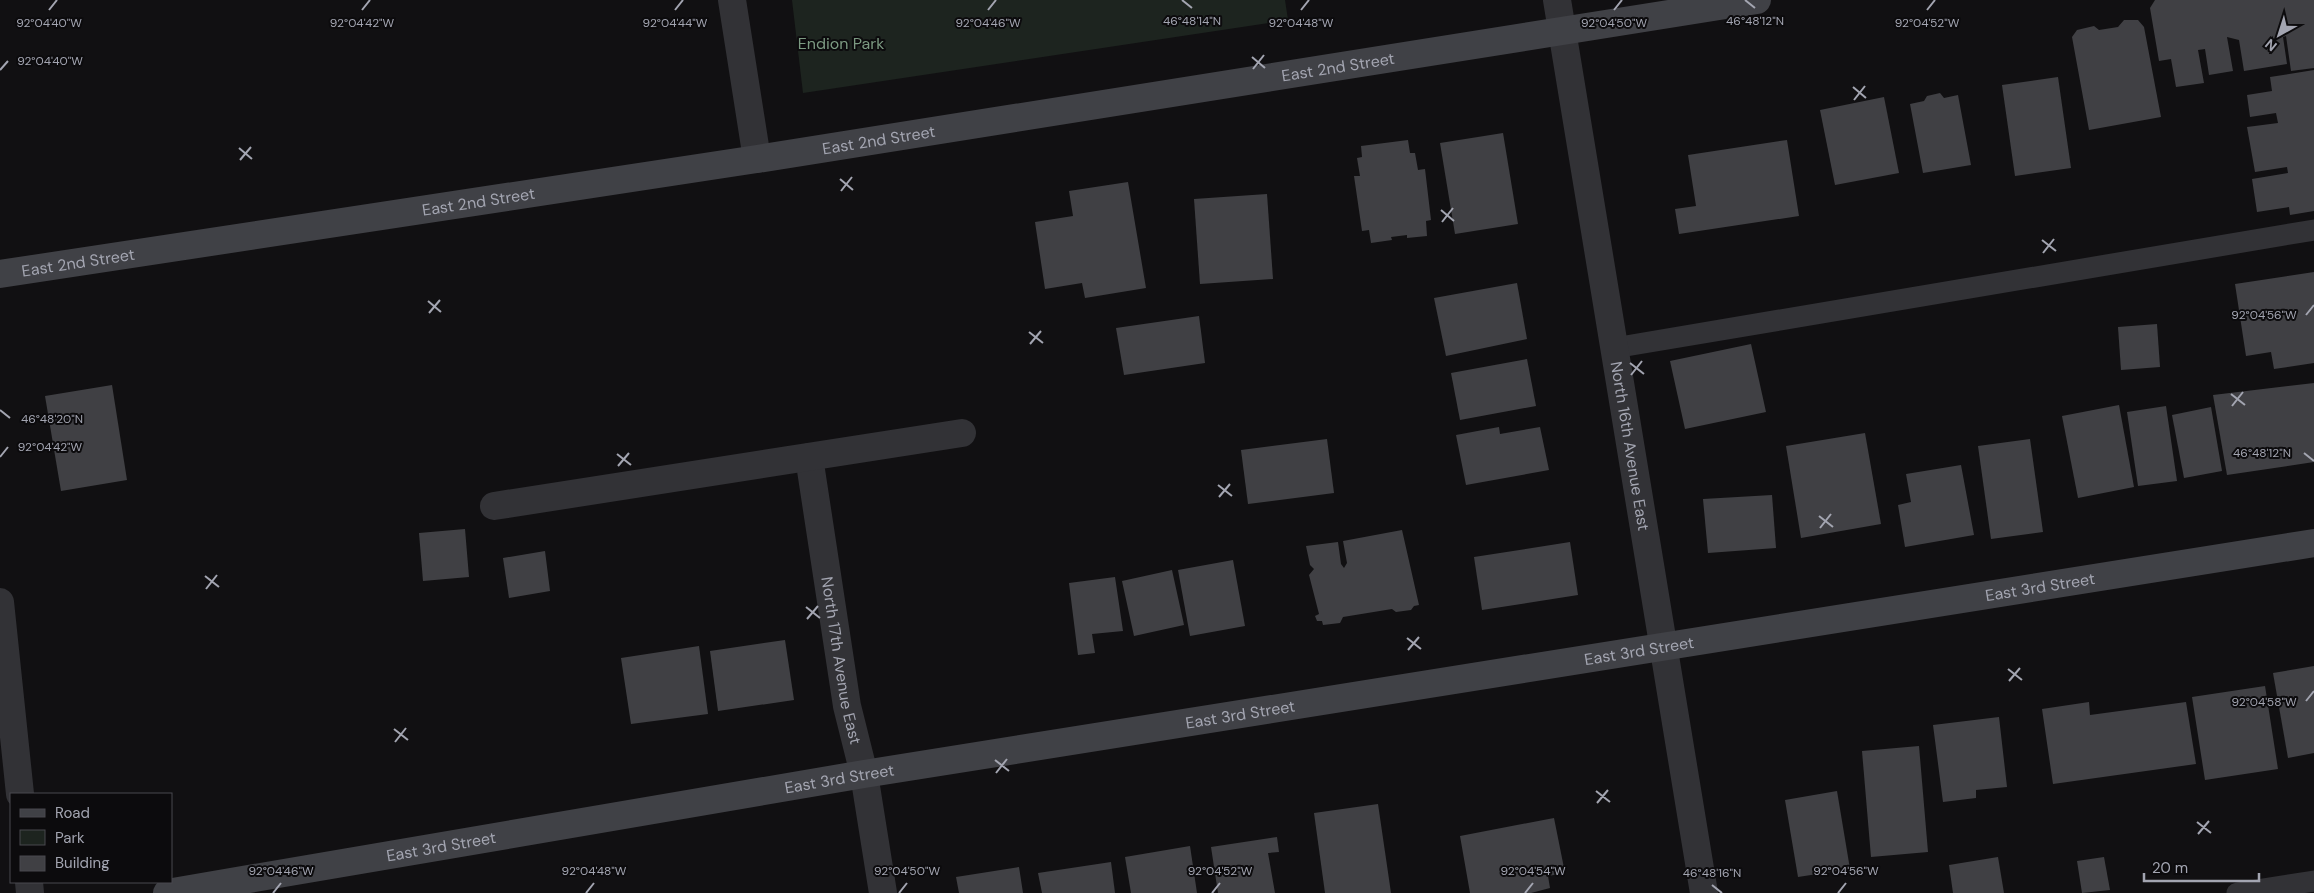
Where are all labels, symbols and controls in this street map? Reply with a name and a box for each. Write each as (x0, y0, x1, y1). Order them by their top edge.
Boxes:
north arrow (2254, 10, 2304, 60)
text: 46°48'14"N (1163, 13, 1221, 29)
text: 46°48'12"N (1726, 13, 1784, 29)
text: 92°04'40"W (16, 15, 82, 31)
text: 92°04'42"W (330, 15, 395, 31)
text: 92°04'44"W (643, 15, 708, 31)
text: 92°04'46"W (955, 15, 1021, 31)
text: 92°04'48"W (1269, 15, 1334, 31)
text: 92°04'50"W (1581, 15, 1647, 31)
text: 92°04'52"W (1895, 15, 1960, 31)
park label: Endion Park (798, 33, 884, 54)
text: N (2261, 35, 2280, 55)
street label: East 2nd Street (1280, 48, 1396, 86)
text: 92°04'40"W (17, 53, 83, 69)
street label: East 2nd Street (821, 121, 937, 159)
street label: East 2nd Street (421, 183, 537, 221)
street label: East 2nd Street (20, 244, 136, 282)
text: 92°04'56"W (2231, 307, 2297, 323)
street label: North 16th Avenue East (1606, 360, 1654, 532)
text: 46°48'20"N (21, 411, 83, 427)
text: 92°04'42"W (18, 439, 83, 455)
text: 46°48'12"N (2233, 445, 2291, 461)
street label: East 3rd Street (1984, 568, 2097, 606)
street label: North 17th Avenue East (816, 575, 866, 747)
street label: East 3rd Street (1583, 632, 1696, 670)
text: 92°04'58"W (2231, 694, 2297, 710)
street label: East 3rd Street (1184, 695, 1297, 734)
street label: East 3rd Street (783, 759, 896, 798)
legend (10, 793, 172, 883)
text: Road (55, 803, 90, 823)
street label: East 3rd Street (385, 827, 497, 866)
text: Park (55, 828, 85, 848)
scale bar (2144, 850, 2259, 882)
text: Building (55, 853, 110, 873)
text: 20 m (2152, 858, 2188, 878)
text: 92°04'46"W (248, 863, 314, 879)
text: 92°04'48"W (562, 863, 627, 879)
text: 92°04'50"W (874, 863, 940, 879)
text: 92°04'52"W (1188, 863, 1253, 879)
text: 92°04'54"W (1500, 863, 1566, 879)
text: 92°04'56"W (1813, 863, 1879, 879)
text: 46°48'16"N (1683, 865, 1741, 881)

